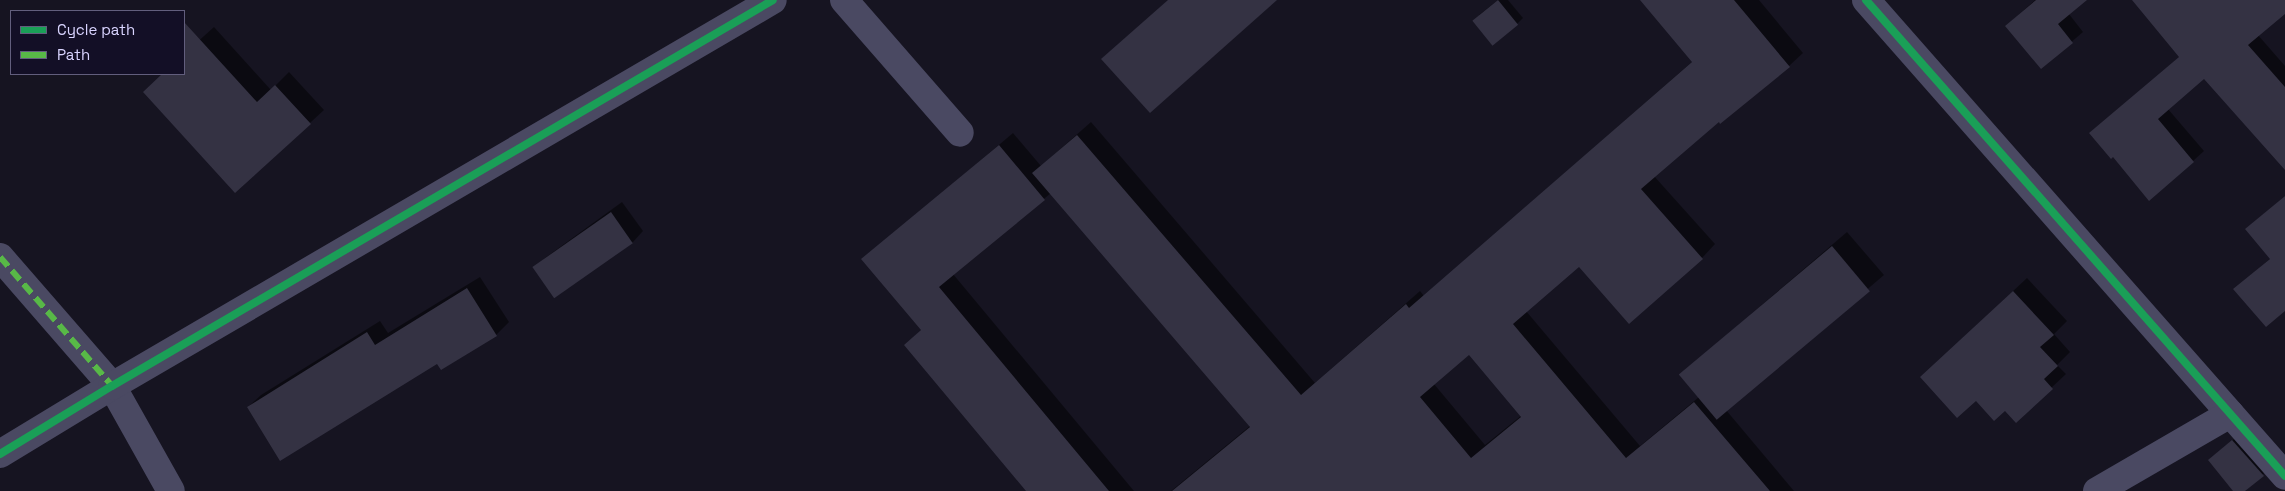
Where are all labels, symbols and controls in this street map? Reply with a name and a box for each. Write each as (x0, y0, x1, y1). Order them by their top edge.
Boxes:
legend (10, 10, 185, 75)
text: Cycle path (57, 20, 135, 39)
text: Path (57, 45, 90, 64)

